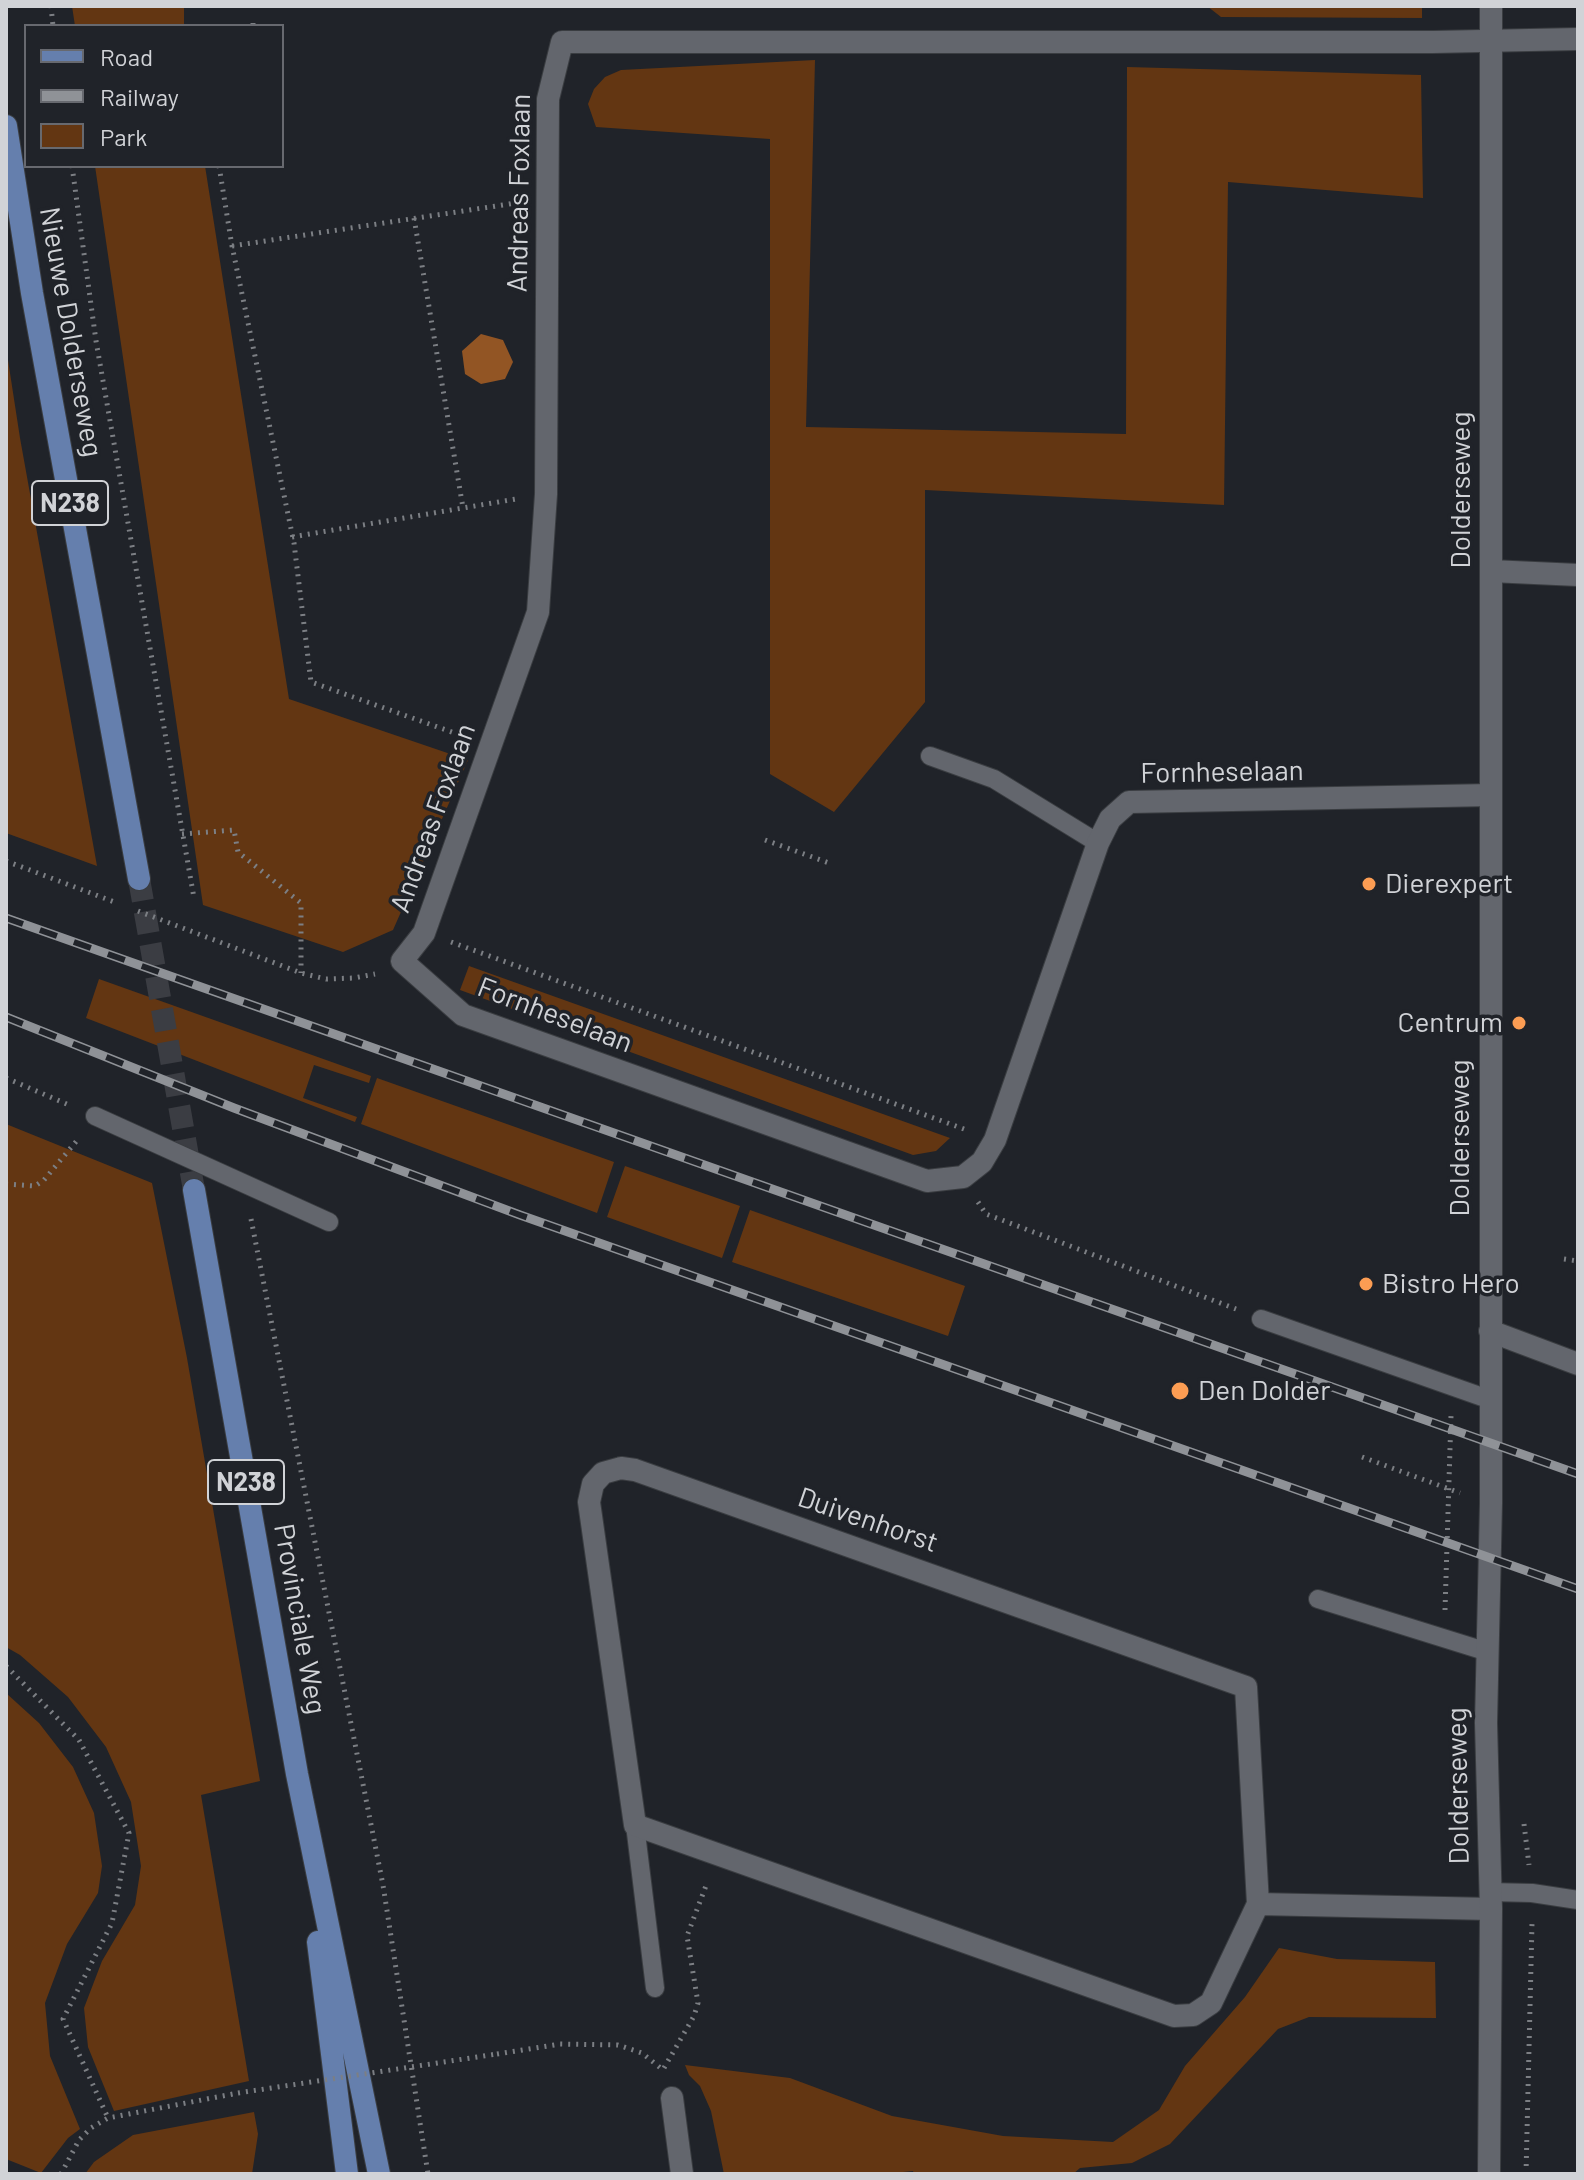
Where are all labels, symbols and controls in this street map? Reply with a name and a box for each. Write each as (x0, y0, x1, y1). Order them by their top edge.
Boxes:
legend (24, 24, 284, 168)
text: Road (100, 42, 153, 71)
text: Railway (100, 82, 179, 111)
street label: Andreas Foxlaan (500, 93, 538, 293)
text: Park (100, 122, 147, 151)
street label: Nieuwe Dolderseweg (32, 204, 110, 460)
street label: Dolderseweg (1444, 412, 1478, 568)
road number: N238 (32, 481, 108, 525)
street label: Andreas Foxlaan (383, 719, 483, 917)
street label: Fornheselaan (1140, 754, 1304, 790)
place label: Dierexpert (1385, 867, 1513, 901)
marker: Dierexpert (1360, 875, 1378, 893)
street label: Fornheselaan (473, 970, 637, 1060)
place label: Centrum (1397, 1006, 1503, 1040)
marker: Centrum (1510, 1014, 1528, 1032)
street label: Dolderseweg (1443, 1060, 1477, 1216)
place label: Bistro Hero (1382, 1267, 1520, 1301)
marker: Bistro Hero (1357, 1275, 1375, 1293)
place label: Den Dolder (1198, 1374, 1330, 1408)
marker: Den Dolder (1169, 1380, 1191, 1402)
road number: N238 (208, 1460, 284, 1504)
street label: Duivenhorst (794, 1480, 942, 1560)
street label: Provinciale Weg (267, 1521, 333, 1717)
street label: Dolderseweg (1440, 1707, 1476, 1865)

